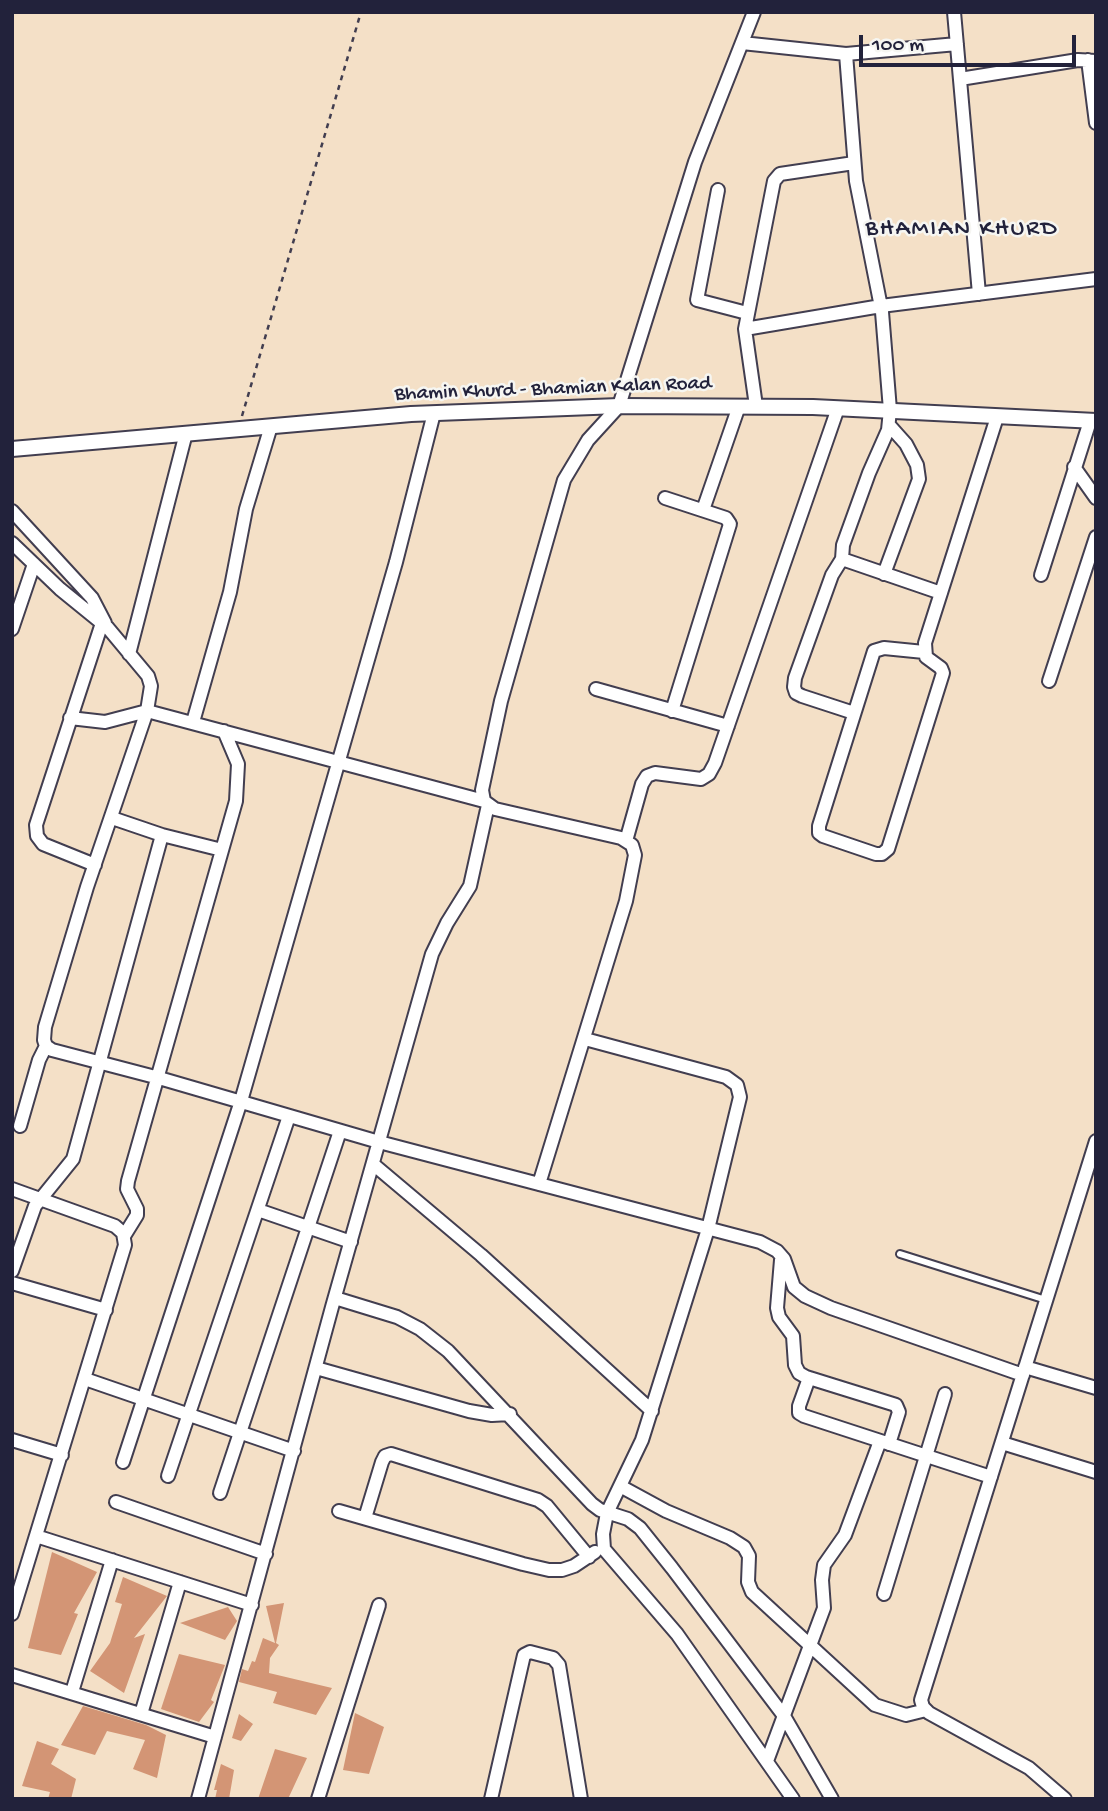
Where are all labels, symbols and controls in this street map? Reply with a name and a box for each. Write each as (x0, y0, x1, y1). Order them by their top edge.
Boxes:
scale bar (863, 21, 1080, 65)
text: 100 m (872, 34, 924, 59)
district label: BHAMIAN KHURD (867, 216, 1057, 244)
street label: Bhamin Khurd - Bhamian Kalan Road (394, 372, 712, 408)

